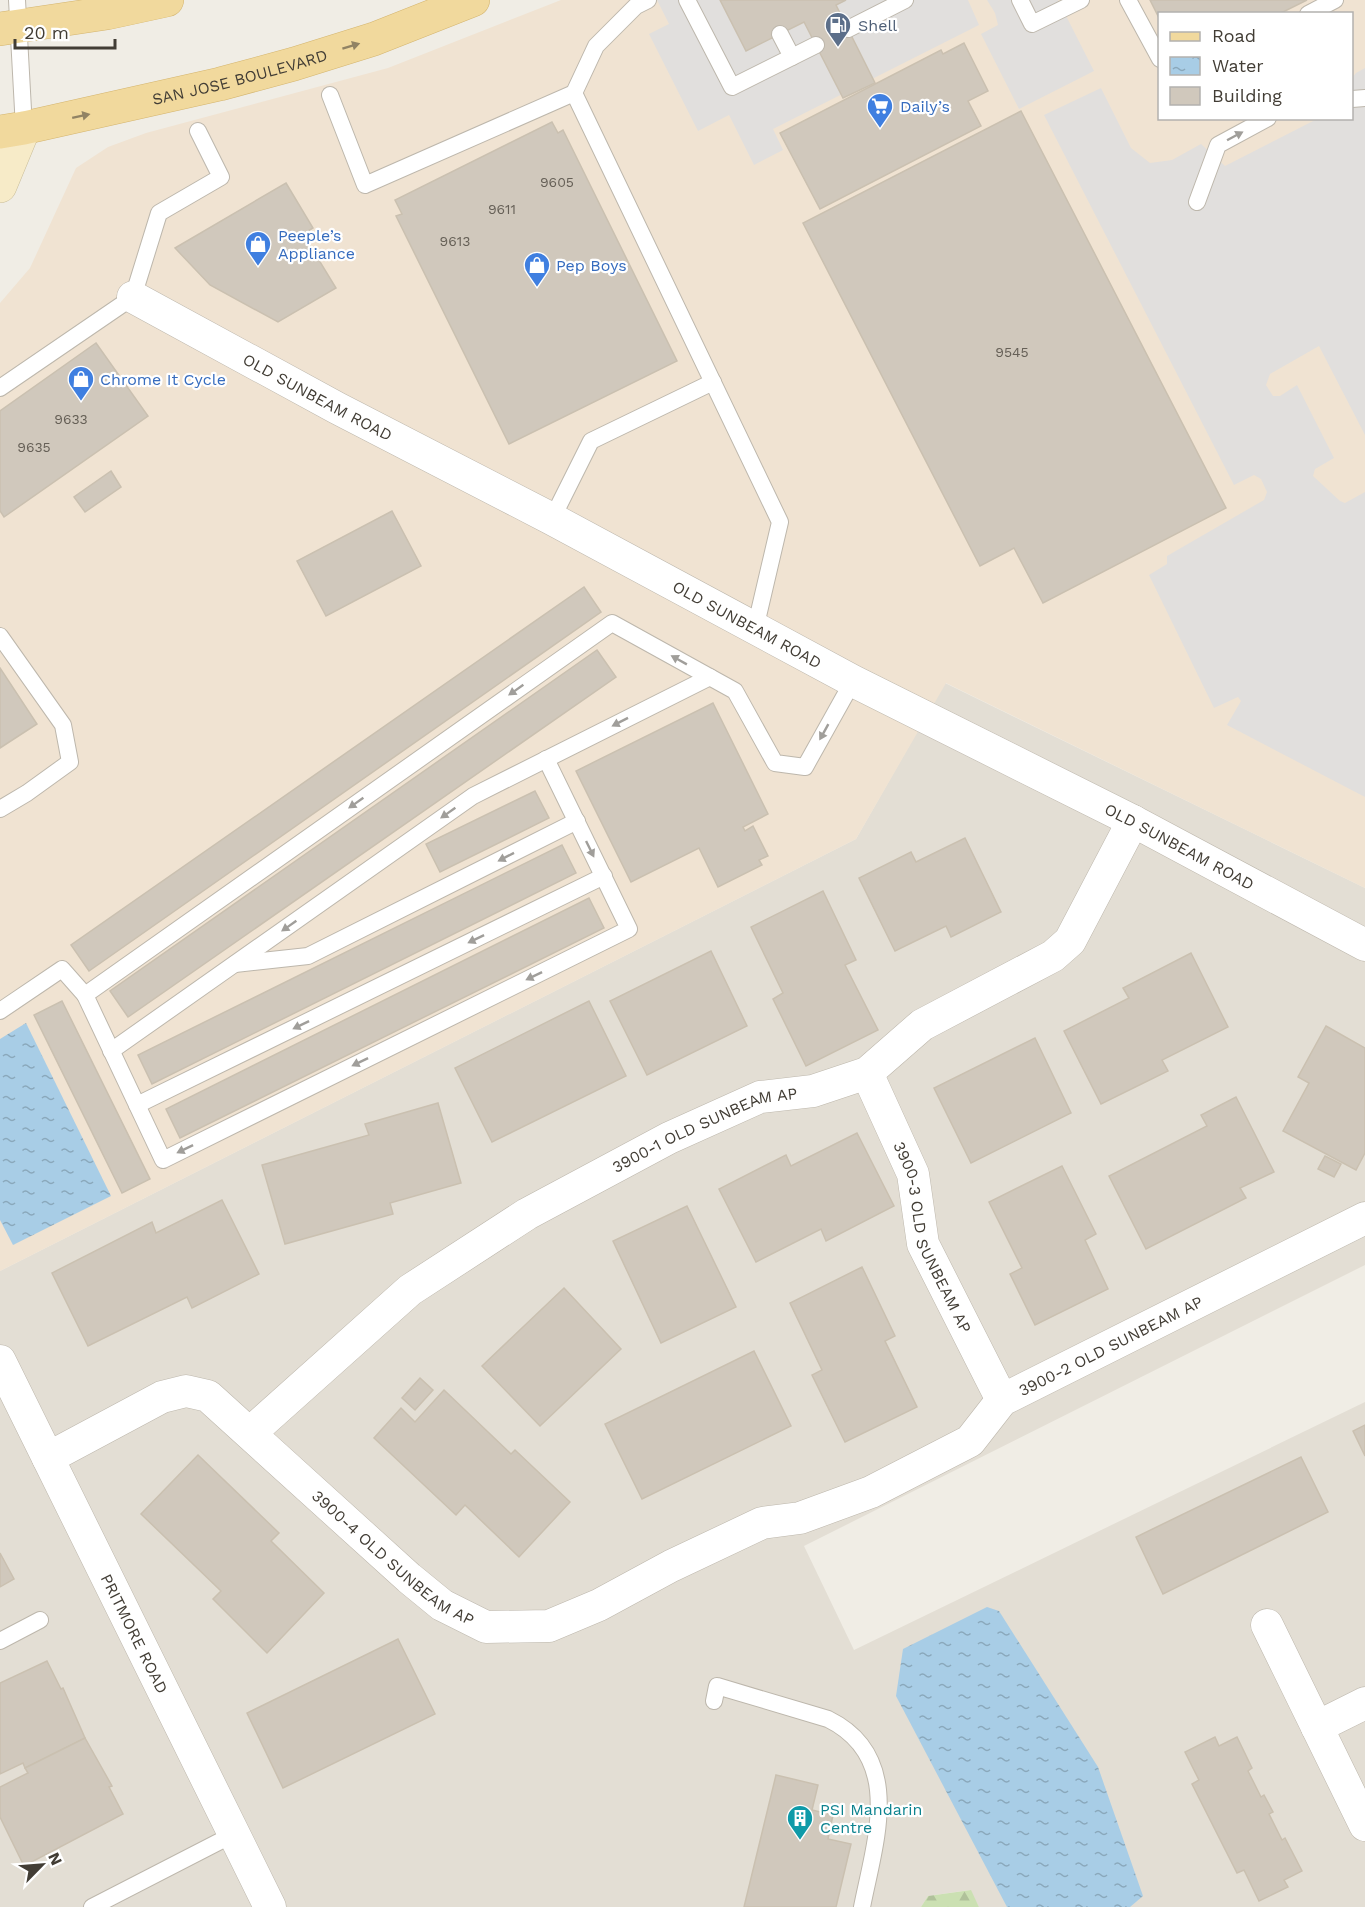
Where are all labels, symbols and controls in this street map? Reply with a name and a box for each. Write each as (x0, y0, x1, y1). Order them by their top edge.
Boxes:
fuel station icon: Shell (823, 10, 853, 48)
scale bar (15, 12, 116, 50)
legend (1158, 12, 1353, 120)
place label: Shell (858, 16, 897, 35)
text: 20 m (24, 22, 69, 43)
text: Road (1212, 25, 1256, 46)
one-way arrow (342, 41, 360, 50)
street label: SAN JOSE BOULEVARD (150, 45, 330, 109)
text: Water (1212, 55, 1264, 76)
text: Building (1212, 85, 1282, 106)
supermarket icon: Daily’s (865, 91, 895, 129)
place label: Daily’s (900, 97, 950, 116)
one-way arrow (72, 111, 91, 120)
one-way arrow (1226, 131, 1243, 141)
house number: 9605 (540, 174, 574, 190)
house number: 9611 (488, 201, 516, 217)
place label: Peeple’s Appliance (278, 226, 355, 263)
shop icon: Peeple’s Appliance (243, 229, 273, 267)
house number: 9613 (440, 233, 470, 249)
shop icon: Pep Boys (522, 250, 552, 288)
place label: Pep Boys (556, 256, 627, 275)
house number: 9545 (995, 344, 1029, 360)
street label: OLD SUNBEAM ROAD (240, 350, 395, 445)
shop icon: Chrome It Cycle (66, 364, 96, 402)
place label: Chrome It Cycle (100, 370, 226, 389)
house number: 9633 (54, 411, 88, 427)
house number: 9635 (17, 439, 51, 455)
street label: OLD SUNBEAM ROAD (669, 577, 825, 672)
one-way arrow (671, 655, 688, 665)
one-way arrow (508, 684, 524, 696)
one-way arrow (611, 717, 628, 727)
one-way arrow (819, 723, 829, 740)
one-way arrow (349, 797, 365, 809)
street label: OLD SUNBEAM ROAD (1101, 799, 1257, 894)
one-way arrow (440, 807, 456, 818)
one-way arrow (585, 840, 595, 858)
one-way arrow (497, 852, 514, 862)
one-way arrow (281, 919, 296, 931)
one-way arrow (467, 934, 484, 944)
one-way arrow (526, 971, 543, 981)
one-way arrow (292, 1020, 309, 1029)
one-way arrow (351, 1058, 368, 1067)
street label: 3900-1 OLD SUNBEAM AP (609, 1084, 798, 1177)
street label: 3900-3 OLD SUNBEAM AP (889, 1139, 976, 1336)
one-way arrow (176, 1144, 193, 1154)
street label: 3900-2 OLD SUNBEAM AP (1016, 1292, 1206, 1400)
street label: 3900-4 OLD SUNBEAM AP (308, 1486, 477, 1630)
street label: PRITMORE ROAD (97, 1571, 172, 1697)
place label: PSI Mandarin Centre (820, 1800, 923, 1837)
building icon: PSI Mandarin Centre (785, 1803, 815, 1841)
north arrow (12, 1835, 72, 1895)
text: N (44, 1849, 66, 1868)

